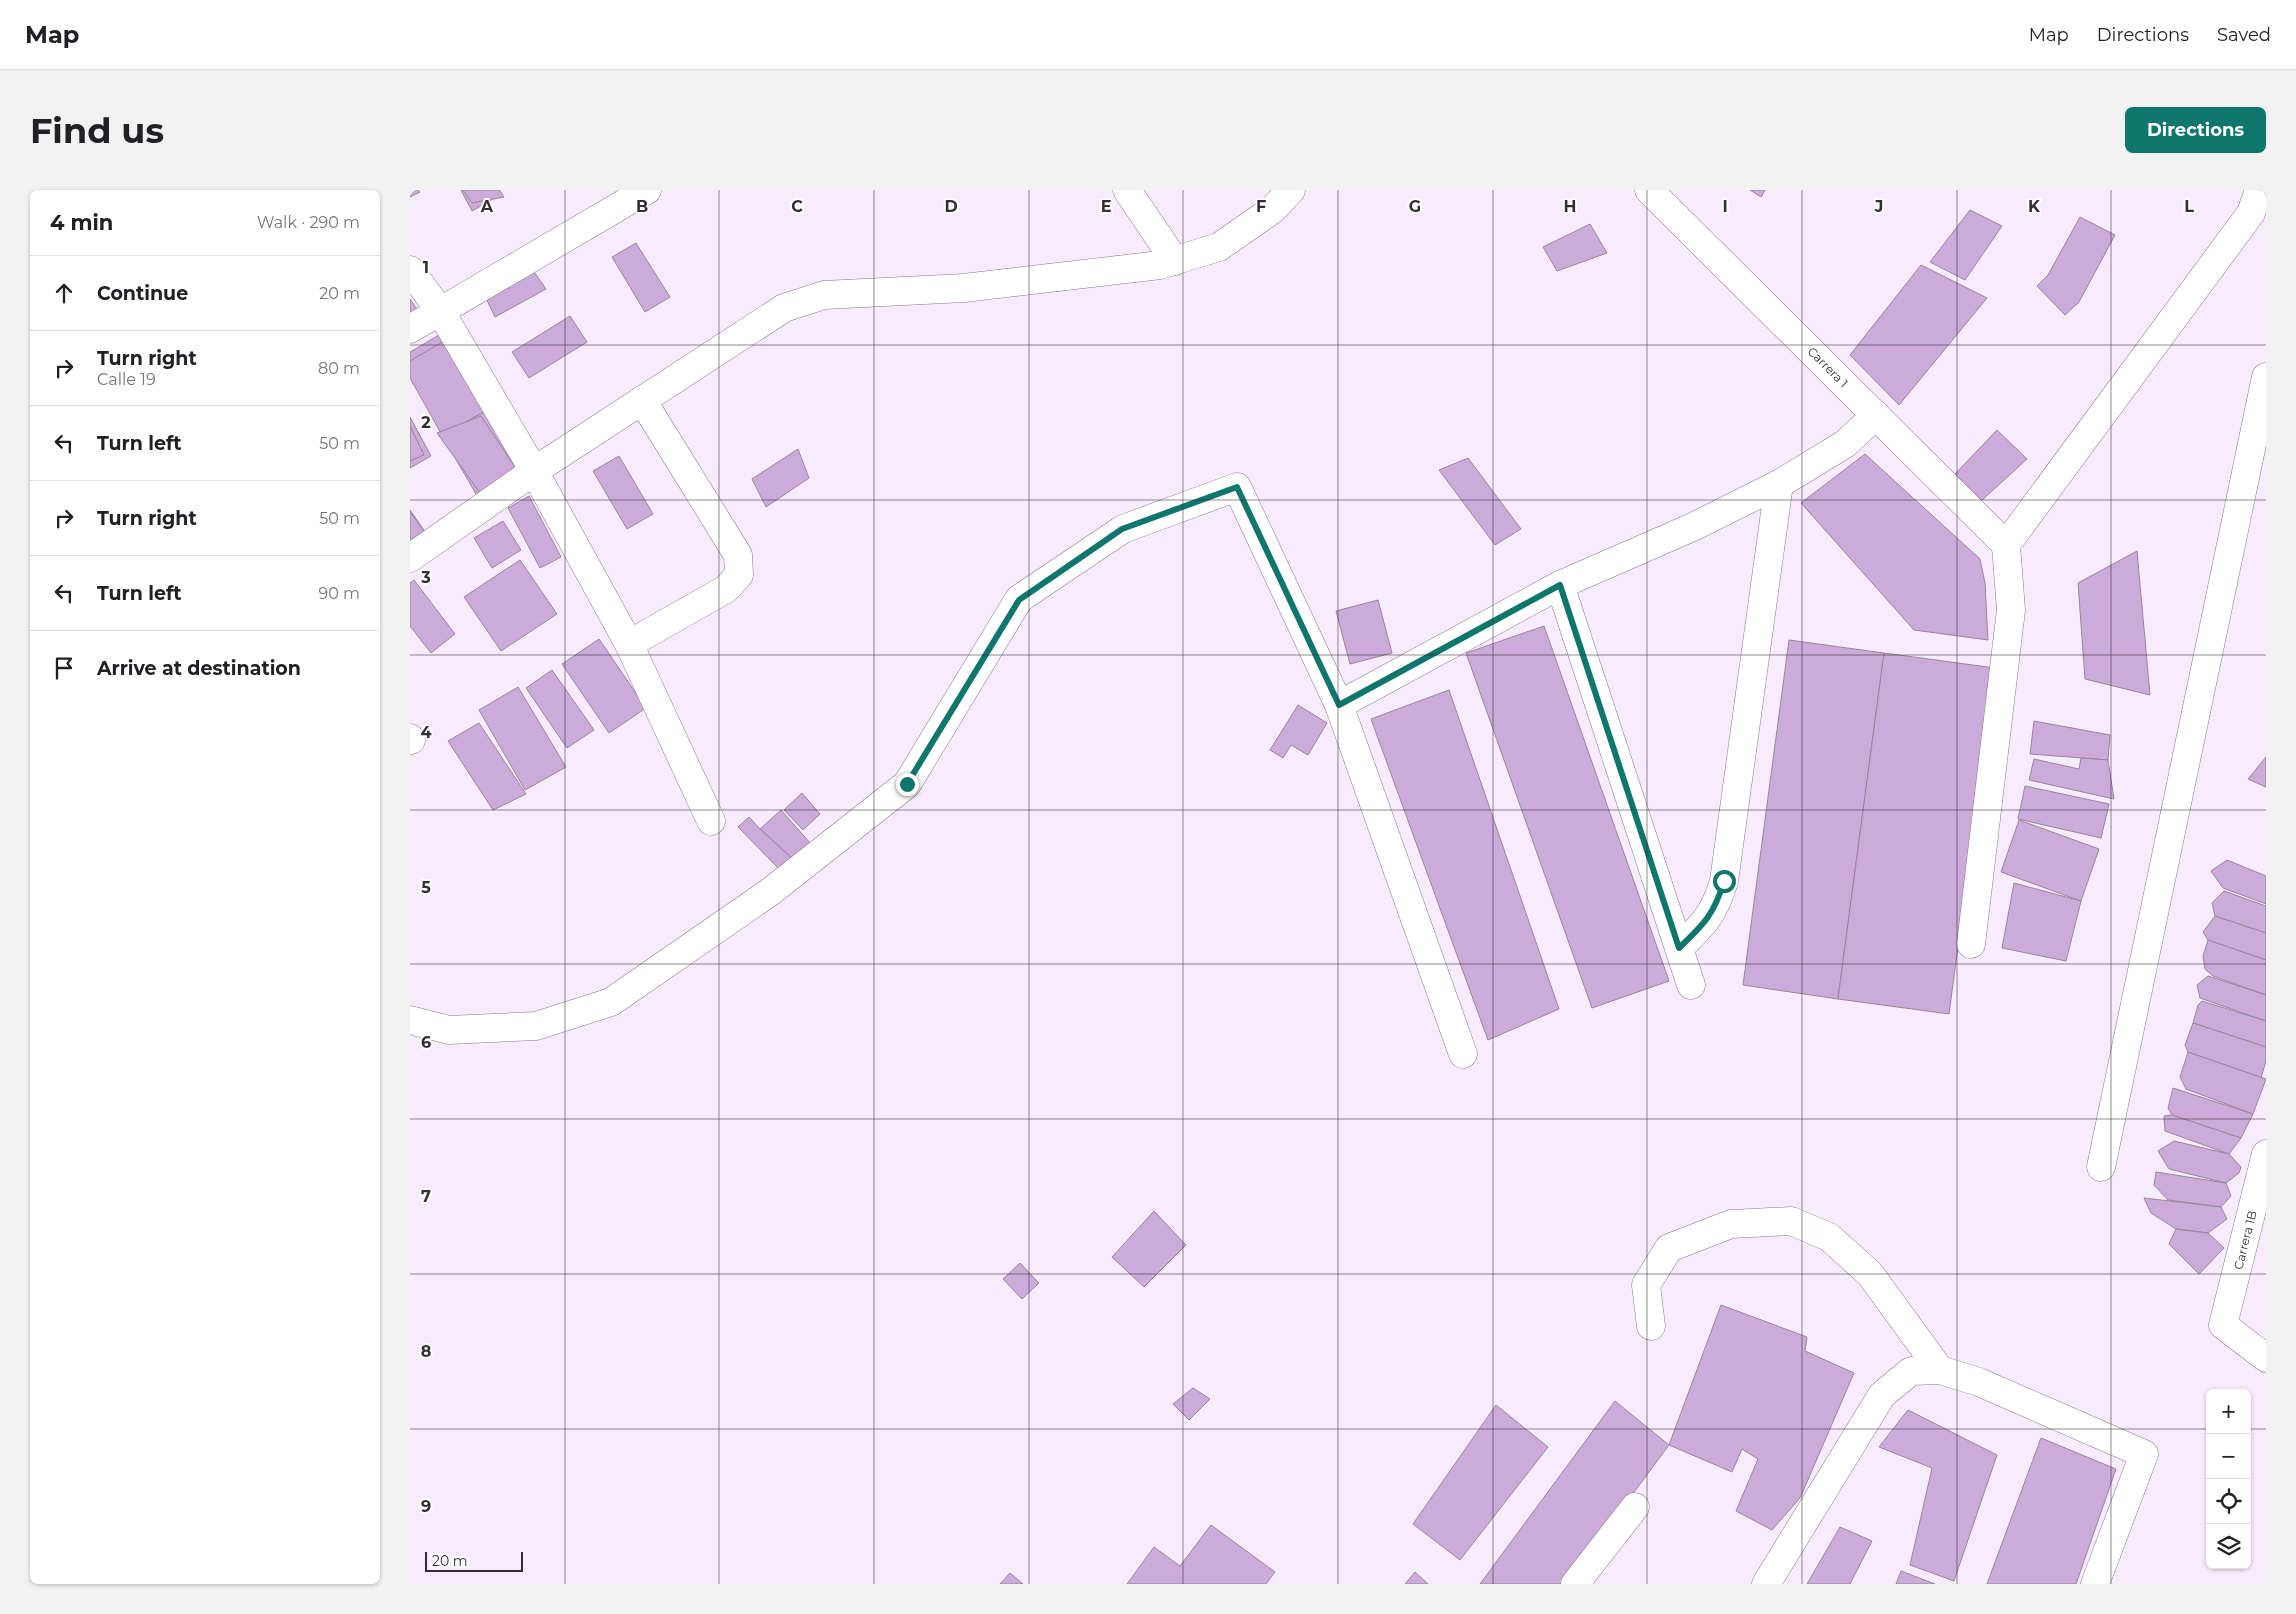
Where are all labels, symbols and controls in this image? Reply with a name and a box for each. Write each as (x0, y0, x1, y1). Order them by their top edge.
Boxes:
text: Map (25, 20, 79, 49)
text: Map (2029, 24, 2069, 46)
text: Directions (2097, 24, 2189, 46)
text: Saved (2217, 24, 2271, 46)
button: Directions (2125, 107, 2266, 153)
text: Find us (30, 109, 164, 152)
text: A (480, 197, 494, 216)
text: B (636, 197, 648, 216)
text: C (791, 197, 803, 216)
text: D (944, 197, 958, 216)
text: E (1101, 197, 1111, 216)
text: F (1256, 197, 1266, 216)
text: G (1409, 197, 1421, 216)
text: H (1564, 197, 1576, 216)
text: I (1722, 197, 1728, 216)
text: J (1874, 197, 1883, 216)
text: K (2028, 197, 2041, 216)
text: L (2184, 197, 2194, 216)
text: 4 min (50, 210, 113, 235)
text: Walk · 290 m (257, 213, 360, 232)
text: 1 (423, 258, 429, 277)
icon: ahead (50, 279, 78, 307)
text: Continue (97, 282, 188, 305)
text: 20 m (319, 284, 360, 303)
street label: Carrera 1 (1805, 344, 1851, 390)
text: Turn right (97, 347, 197, 370)
icon: right (50, 354, 78, 382)
text: 80 m (318, 359, 360, 378)
text: Calle 19 (97, 370, 156, 389)
text: 2 (421, 413, 431, 432)
icon: left (50, 429, 78, 457)
text: Turn left (97, 432, 182, 455)
text: 50 m (319, 434, 360, 453)
icon: right (50, 504, 78, 532)
text: Turn right (97, 507, 197, 530)
text: 50 m (319, 509, 360, 528)
text: 3 (420, 568, 431, 587)
icon: left (50, 579, 78, 607)
text: Turn left (97, 582, 182, 605)
text: 90 m (318, 584, 360, 603)
icon: arrive (50, 654, 78, 682)
text: Arrive at destination (97, 657, 301, 680)
text: 4 (420, 723, 432, 742)
route end (896, 773, 919, 796)
route start (1713, 870, 1736, 893)
text: 5 (421, 878, 431, 897)
text: 6 (421, 1033, 431, 1052)
text: 7 (421, 1187, 431, 1206)
street label: Carrera 1B (2230, 1209, 2260, 1271)
text: 8 (421, 1342, 431, 1361)
map controls (2206, 1389, 2251, 1569)
button: + (2206, 1389, 2251, 1434)
button: − (2206, 1434, 2251, 1479)
button: locate (2206, 1479, 2251, 1524)
text: 9 (421, 1497, 431, 1516)
button: layers (2206, 1524, 2251, 1569)
scale bar (425, 1549, 522, 1572)
text: 20 m (432, 1552, 468, 1570)

